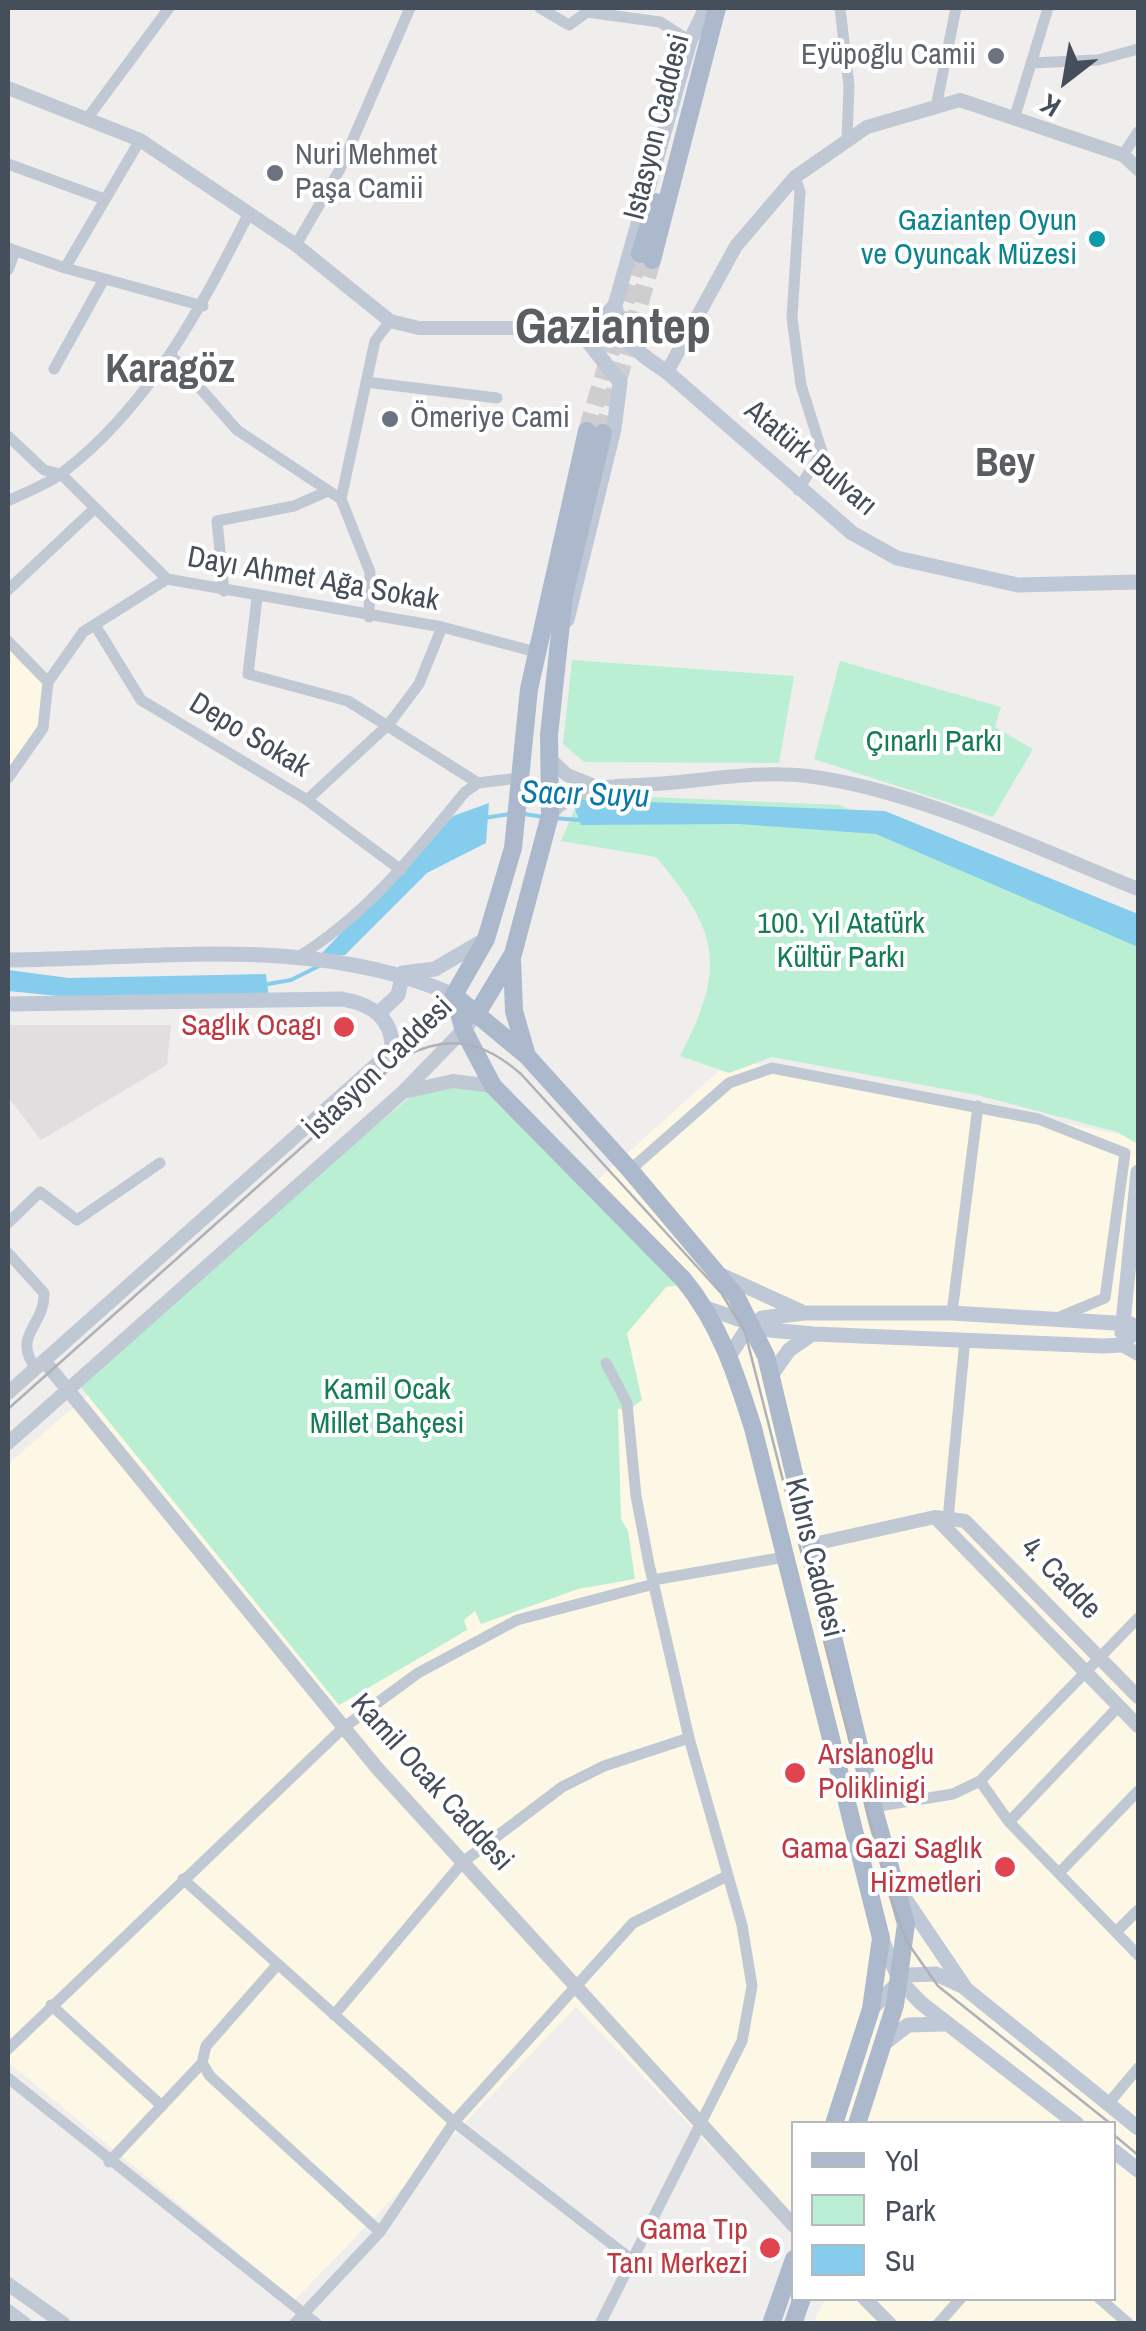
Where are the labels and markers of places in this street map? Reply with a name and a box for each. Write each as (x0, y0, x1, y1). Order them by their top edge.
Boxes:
place label: Eyüpoğlu Camii (801, 38, 976, 74)
marker: Eyüpoğlu Camii (985, 45, 1007, 67)
place label: Nuri Mehmet Paşa Camii (295, 138, 437, 208)
marker: Nuri Mehmet Paşa Camii (264, 162, 286, 184)
place label: Gaziantep Oyun ve Oyuncak Müzesi (861, 204, 1077, 274)
marker: Gaziantep Oyun ve Oyuncak Müzesi (1086, 228, 1108, 250)
place label: Ömeriye Cami (410, 401, 570, 437)
marker: Ömeriye Cami (379, 408, 401, 430)
place label: Saglık Ocagı (181, 1009, 322, 1045)
marker: Saglık Ocagı (331, 1014, 357, 1040)
place label: Arslanoglu Poliklinigi (818, 1738, 934, 1808)
marker: Arslanoglu Poliklinigi (782, 1760, 808, 1786)
place label: Gama Gazi Saglık Hizmetleri (781, 1832, 982, 1902)
marker: Gama Gazi Saglık Hizmetleri (992, 1854, 1018, 1880)
place label: Gama Tıp Tanı Merkezi (607, 2213, 748, 2284)
marker: Gama Tıp Tanı Merkezi (757, 2235, 783, 2261)

